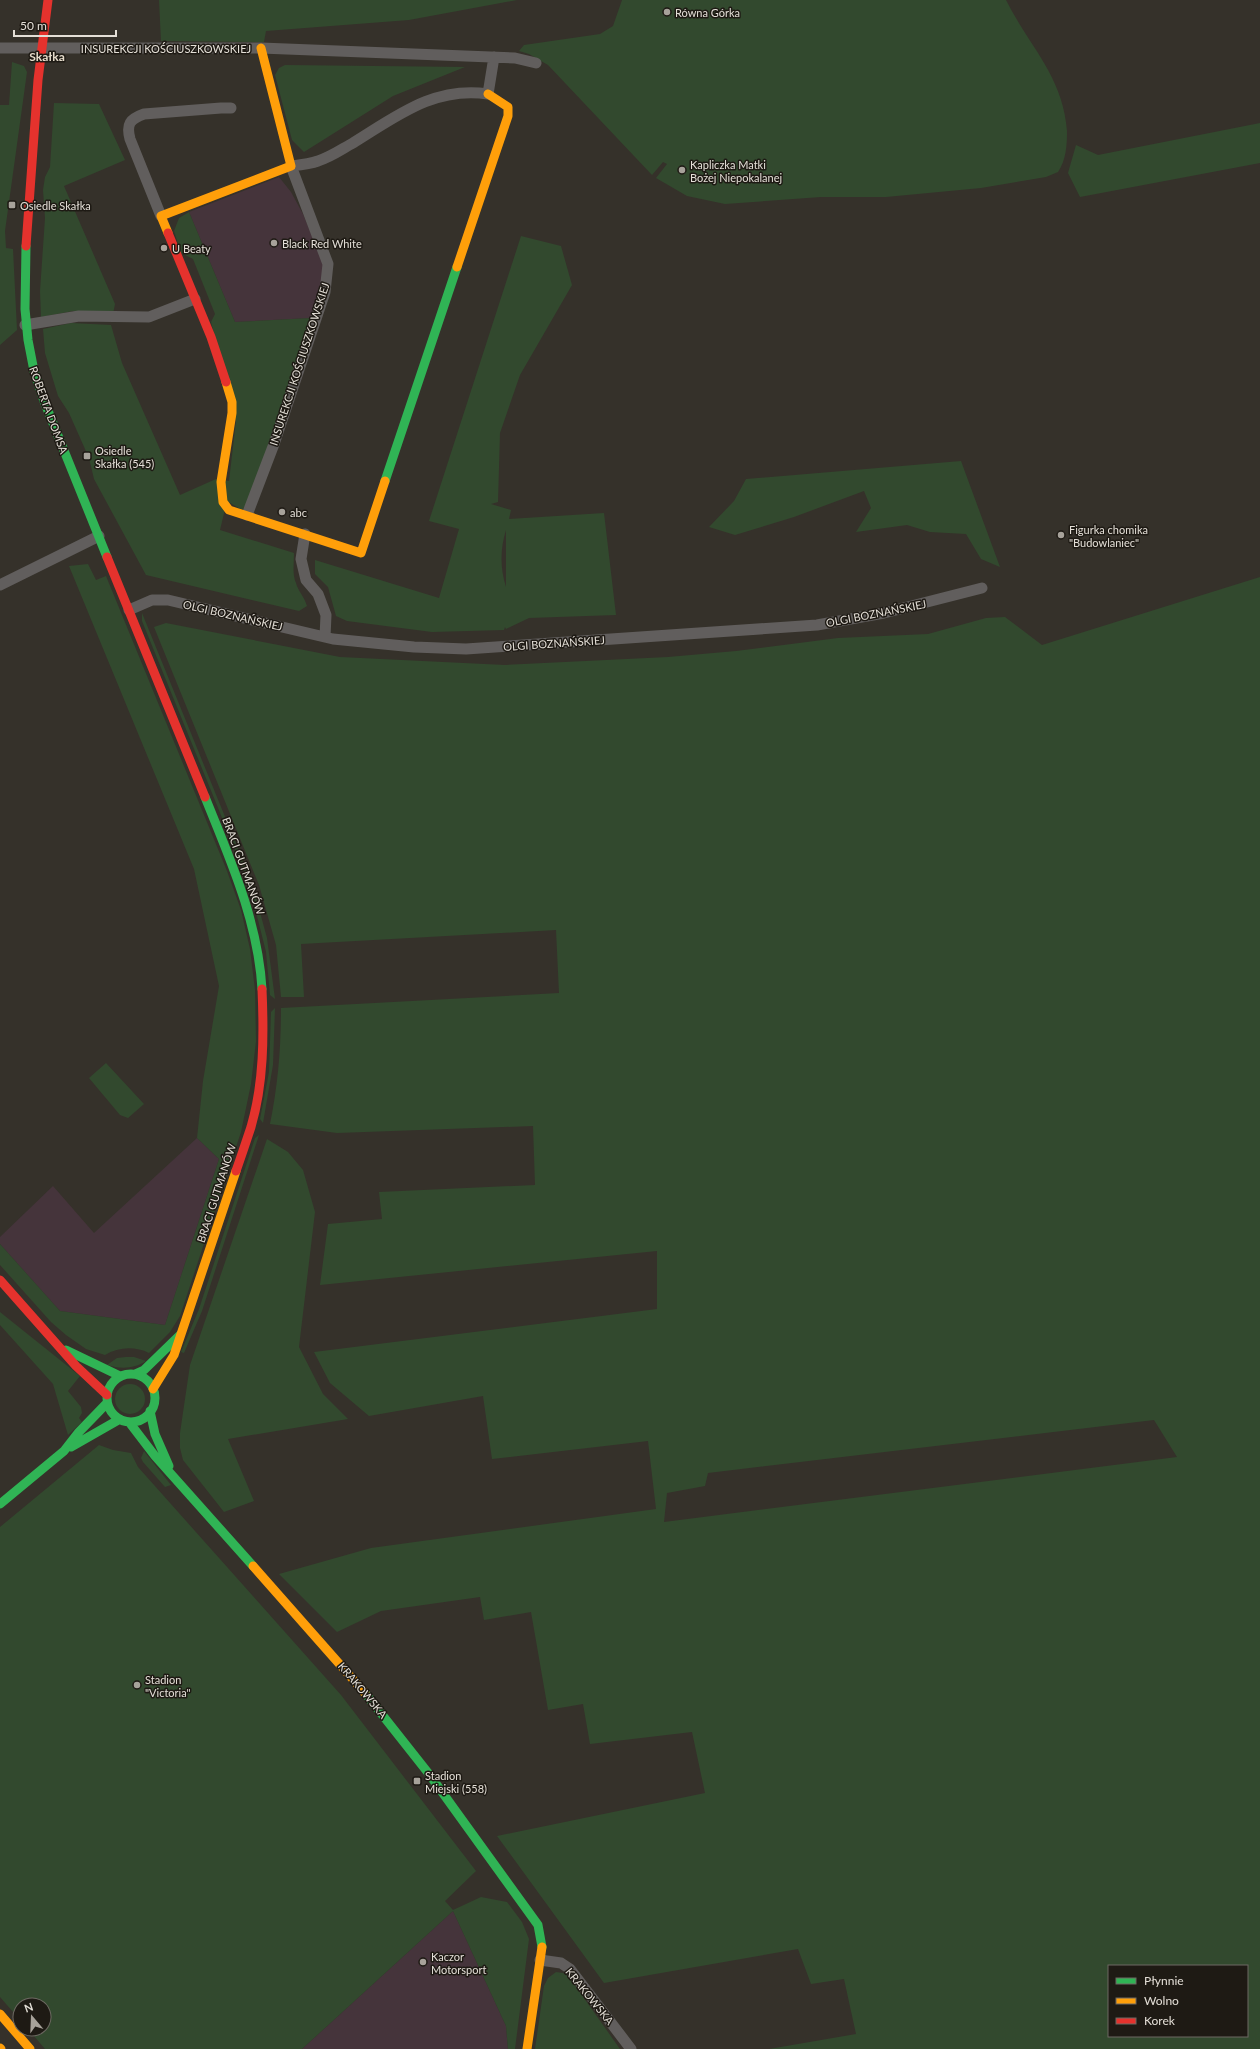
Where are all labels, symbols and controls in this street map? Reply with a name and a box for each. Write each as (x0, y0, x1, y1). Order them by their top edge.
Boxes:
place label: Równa Górka (675, 6, 740, 19)
marker: Równa Górka (662, 7, 672, 17)
scale bar (14, 12, 116, 38)
text: 50 m (20, 18, 47, 33)
street label: INSUREKCJI KOŚCIUSZKOWSKIEJ (81, 42, 251, 55)
district label: Skałka (29, 49, 65, 64)
place label: Kapliczka Matki Bożej Niepokalanej (690, 158, 783, 184)
marker: Kapliczka Matki Bożej Niepokalanej (677, 165, 687, 175)
place label: Osiedle Skałka (20, 199, 91, 212)
marker: Osiedle Skałka (7, 200, 17, 210)
place label: Black Red White (282, 237, 362, 250)
marker: Black Red White (269, 238, 279, 248)
place label: U Beaty (172, 242, 211, 255)
marker: U Beaty (159, 243, 169, 253)
street label: INSUREKCJI KOŚCIUSZKOWSKIEJ (266, 281, 332, 447)
street label: ROBERTA DOMSA (27, 365, 71, 456)
place label: Osiedle Skałka (545) (95, 444, 154, 470)
marker: Osiedle Skałka (545) (82, 451, 92, 461)
place label: abc (290, 506, 307, 519)
marker: abc (277, 507, 287, 517)
place label: Figurka chomika "Budowlaniec" (1069, 523, 1148, 549)
marker: Figurka chomika "Budowlaniec" (1056, 530, 1066, 540)
street label: OLGI BOZNAŃSKIEJ (182, 597, 284, 633)
street label: OLGI BOZNAŃSKIEJ (825, 597, 927, 629)
street label: OLGI BOZNAŃSKIEJ (503, 633, 605, 653)
street label: BRACI GUTMANÓW (220, 815, 268, 917)
street label: BRACI GUTMANÓW (194, 1141, 238, 1244)
street label: KRAKOWSKA (336, 1659, 391, 1721)
place label: Stadion "Victoria" (145, 1673, 191, 1699)
marker: Stadion "Victoria" (132, 1680, 142, 1690)
place label: Stadion Miejski (558) (425, 1769, 487, 1795)
marker: Stadion Miejski (558) (412, 1776, 422, 1786)
place label: Kaczor Motorsport (431, 1950, 486, 1976)
marker: Kaczor Motorsport (418, 1957, 428, 1967)
street label: KRAKOWSKA (563, 1965, 617, 2027)
legend (1108, 1965, 1248, 2037)
text: Płynnie (1144, 1973, 1184, 1988)
text: Wolno (1144, 1993, 1179, 2008)
north arrow (12, 1997, 52, 2037)
text: N (22, 2000, 35, 2015)
text: Korek (1144, 2013, 1176, 2028)

